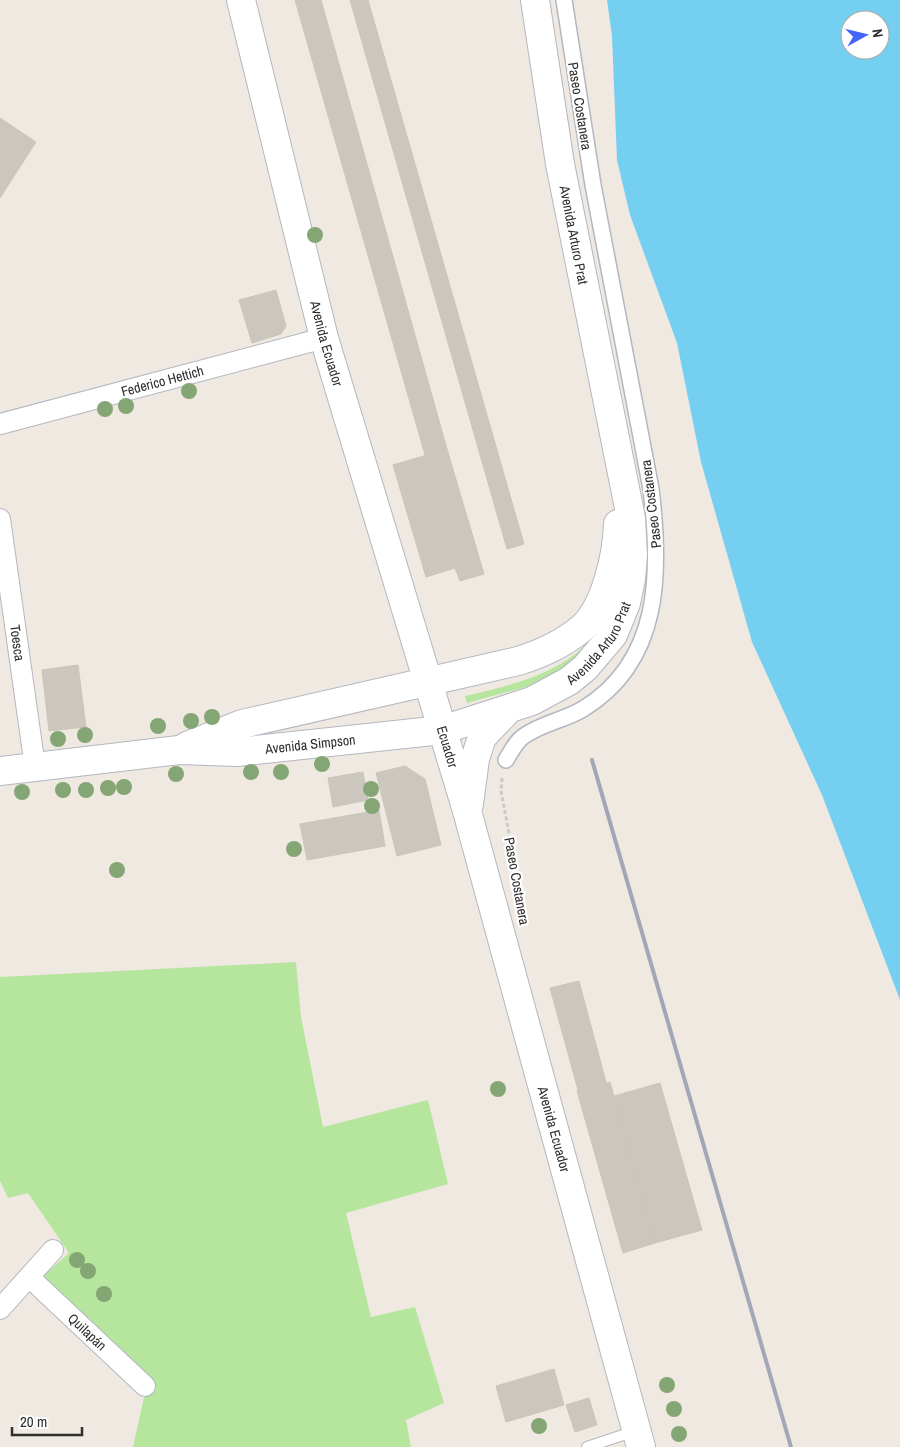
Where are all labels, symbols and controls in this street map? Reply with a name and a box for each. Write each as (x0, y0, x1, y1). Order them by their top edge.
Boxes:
north arrow (840, 10, 890, 60)
text: N (868, 28, 887, 39)
street label: Paseo Costanera (564, 61, 596, 152)
street label: Avenida Arturo Prat (555, 183, 592, 286)
street label: Avenida Ecuador (306, 298, 347, 389)
street label: Federico Hettich (119, 361, 205, 400)
street label: Paseo Costanera (637, 458, 665, 549)
street label: Avenida Arturo Prat (562, 599, 635, 689)
street label: Toesca (6, 623, 29, 663)
street label: Ecuador (433, 724, 462, 770)
street label: Avenida Simpson (263, 730, 356, 758)
street label: Paseo Costanera (500, 836, 534, 927)
street label: Avenida Ecuador (533, 1083, 574, 1174)
street label: Quilapán (64, 1309, 110, 1354)
scale bar (12, 1404, 82, 1436)
text: 20 m (20, 1411, 47, 1432)

